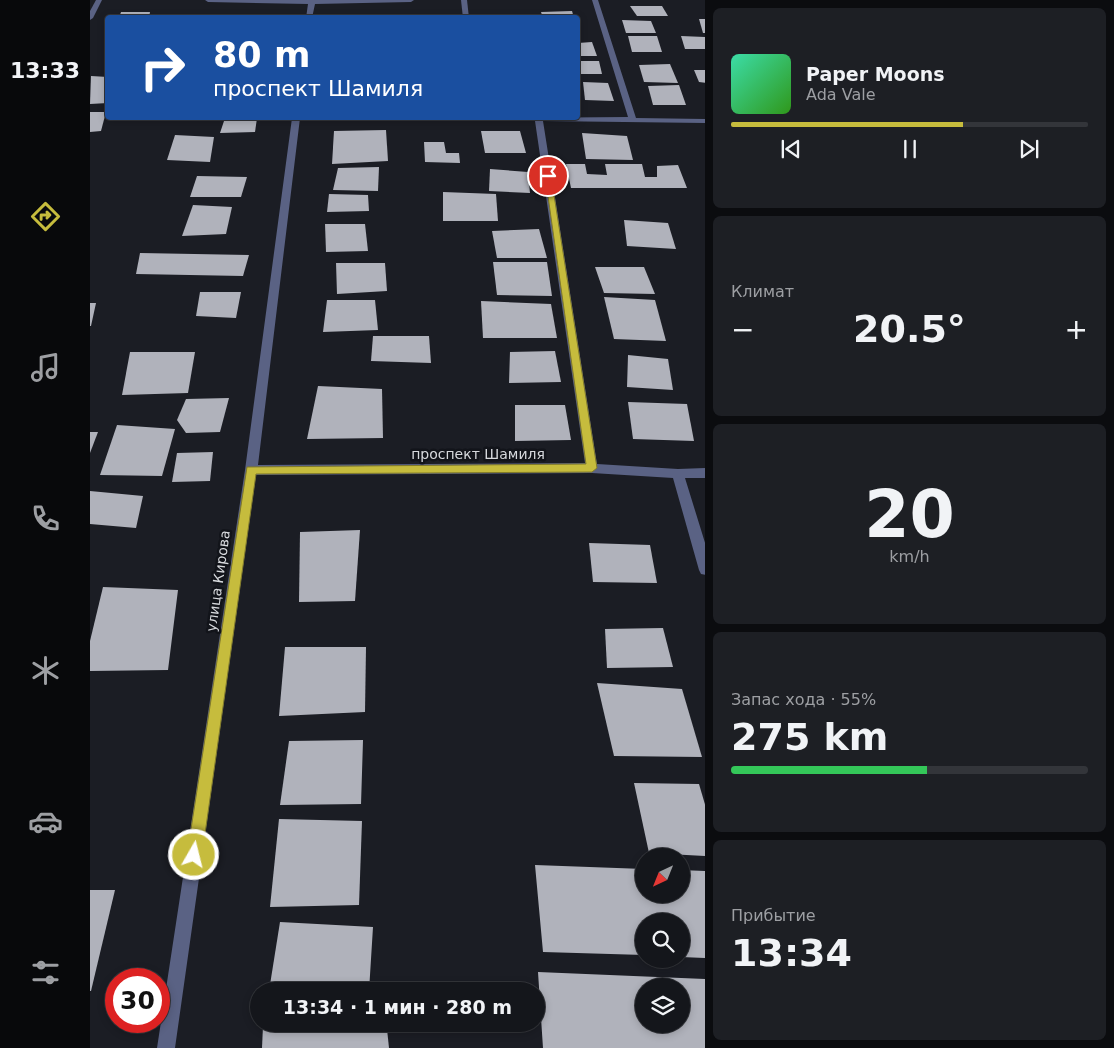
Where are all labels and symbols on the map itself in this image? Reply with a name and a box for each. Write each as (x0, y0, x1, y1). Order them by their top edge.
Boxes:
pin (527, 155, 569, 197)
street label: проспект Шамиля (411, 446, 545, 462)
street label: улица Кирова (203, 529, 233, 633)
position arrow (167, 828, 219, 880)
north arrow (635, 848, 690, 902)
speed limit sign: 30 (105, 968, 170, 1033)

